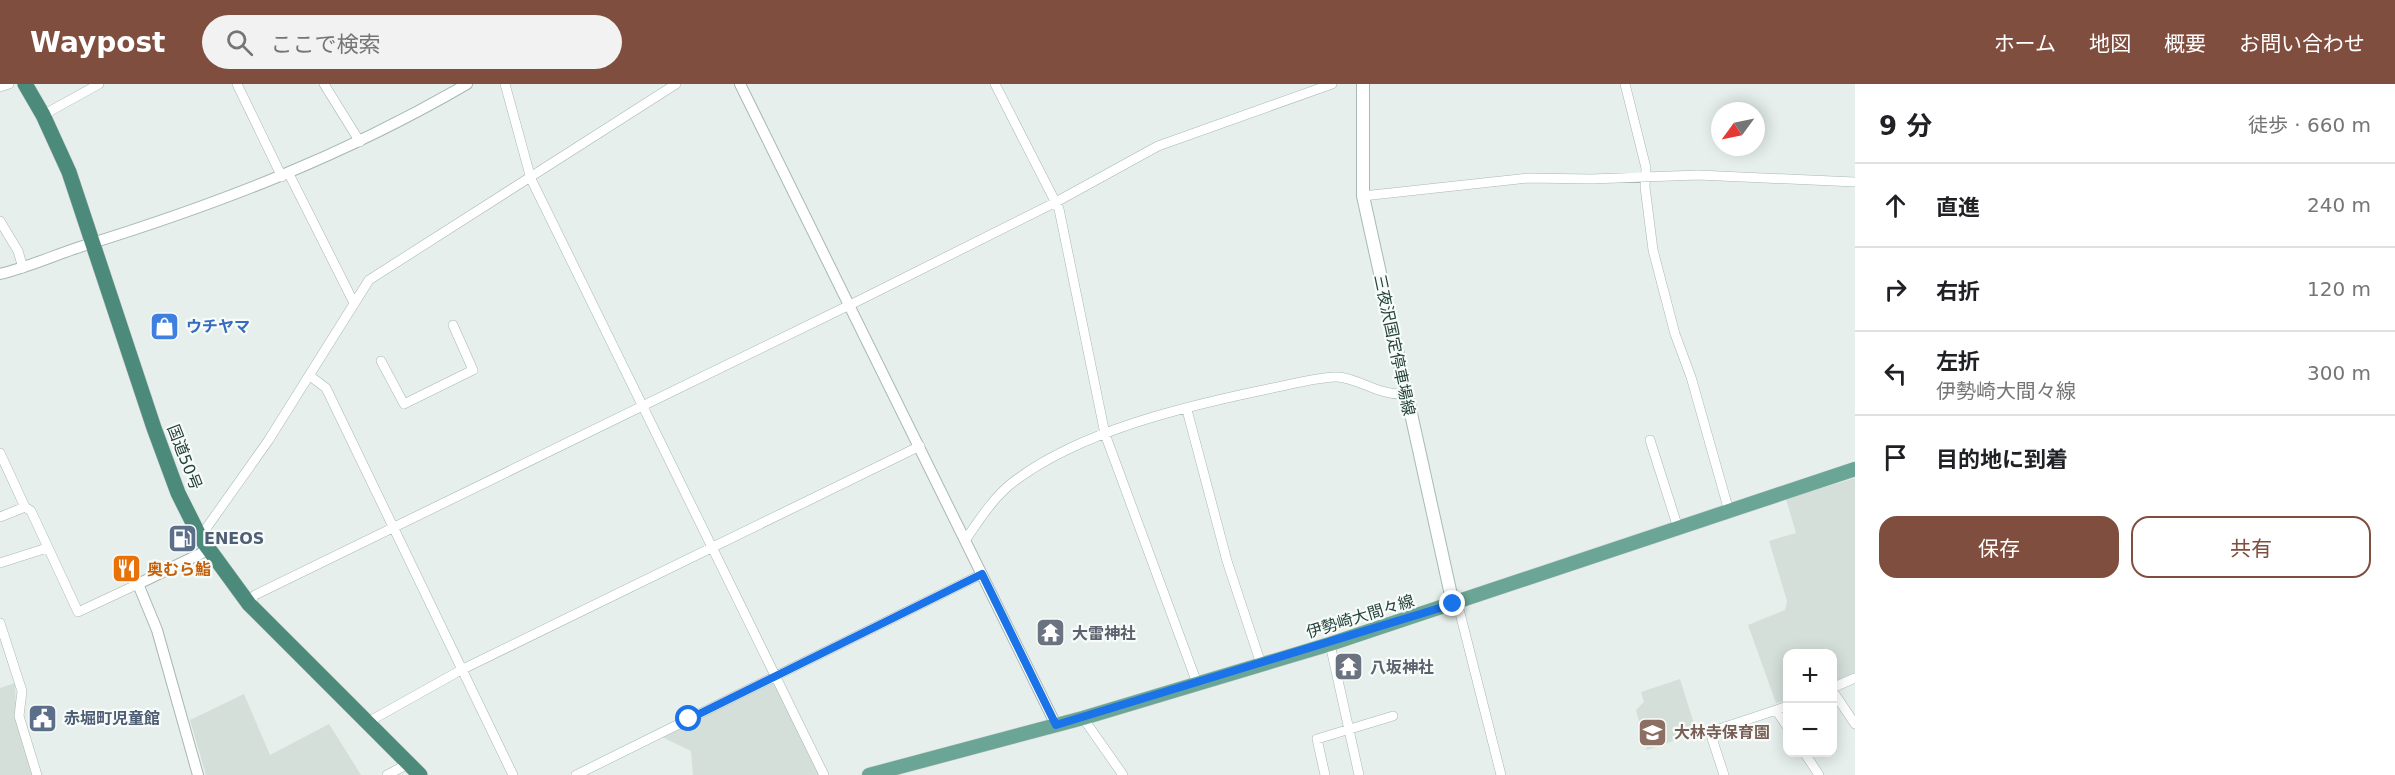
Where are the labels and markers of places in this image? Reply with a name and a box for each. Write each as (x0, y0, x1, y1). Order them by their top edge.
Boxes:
shop icon: ウチヤマ (149, 310, 181, 342)
place label: ウチヤマ (186, 317, 250, 336)
fuel station icon: ENEOS (167, 522, 199, 554)
place label: ENEOS (204, 529, 264, 548)
restaurant icon: 奥むら鮨 (110, 553, 142, 585)
place label: 奥むら鮨 (147, 560, 211, 579)
temple icon: 大雷神社 (1035, 617, 1067, 649)
place label: 大雷神社 (1072, 624, 1136, 643)
temple icon: 八坂神社 (1333, 651, 1365, 683)
place label: 八坂神社 (1370, 658, 1434, 677)
public building icon: 赤堀町児童館 (27, 702, 59, 734)
place label: 赤堀町児童館 (64, 709, 160, 728)
school or university icon: 大林寺保育園 (1637, 716, 1669, 748)
place label: 大林寺保育園 (1674, 723, 1770, 742)

